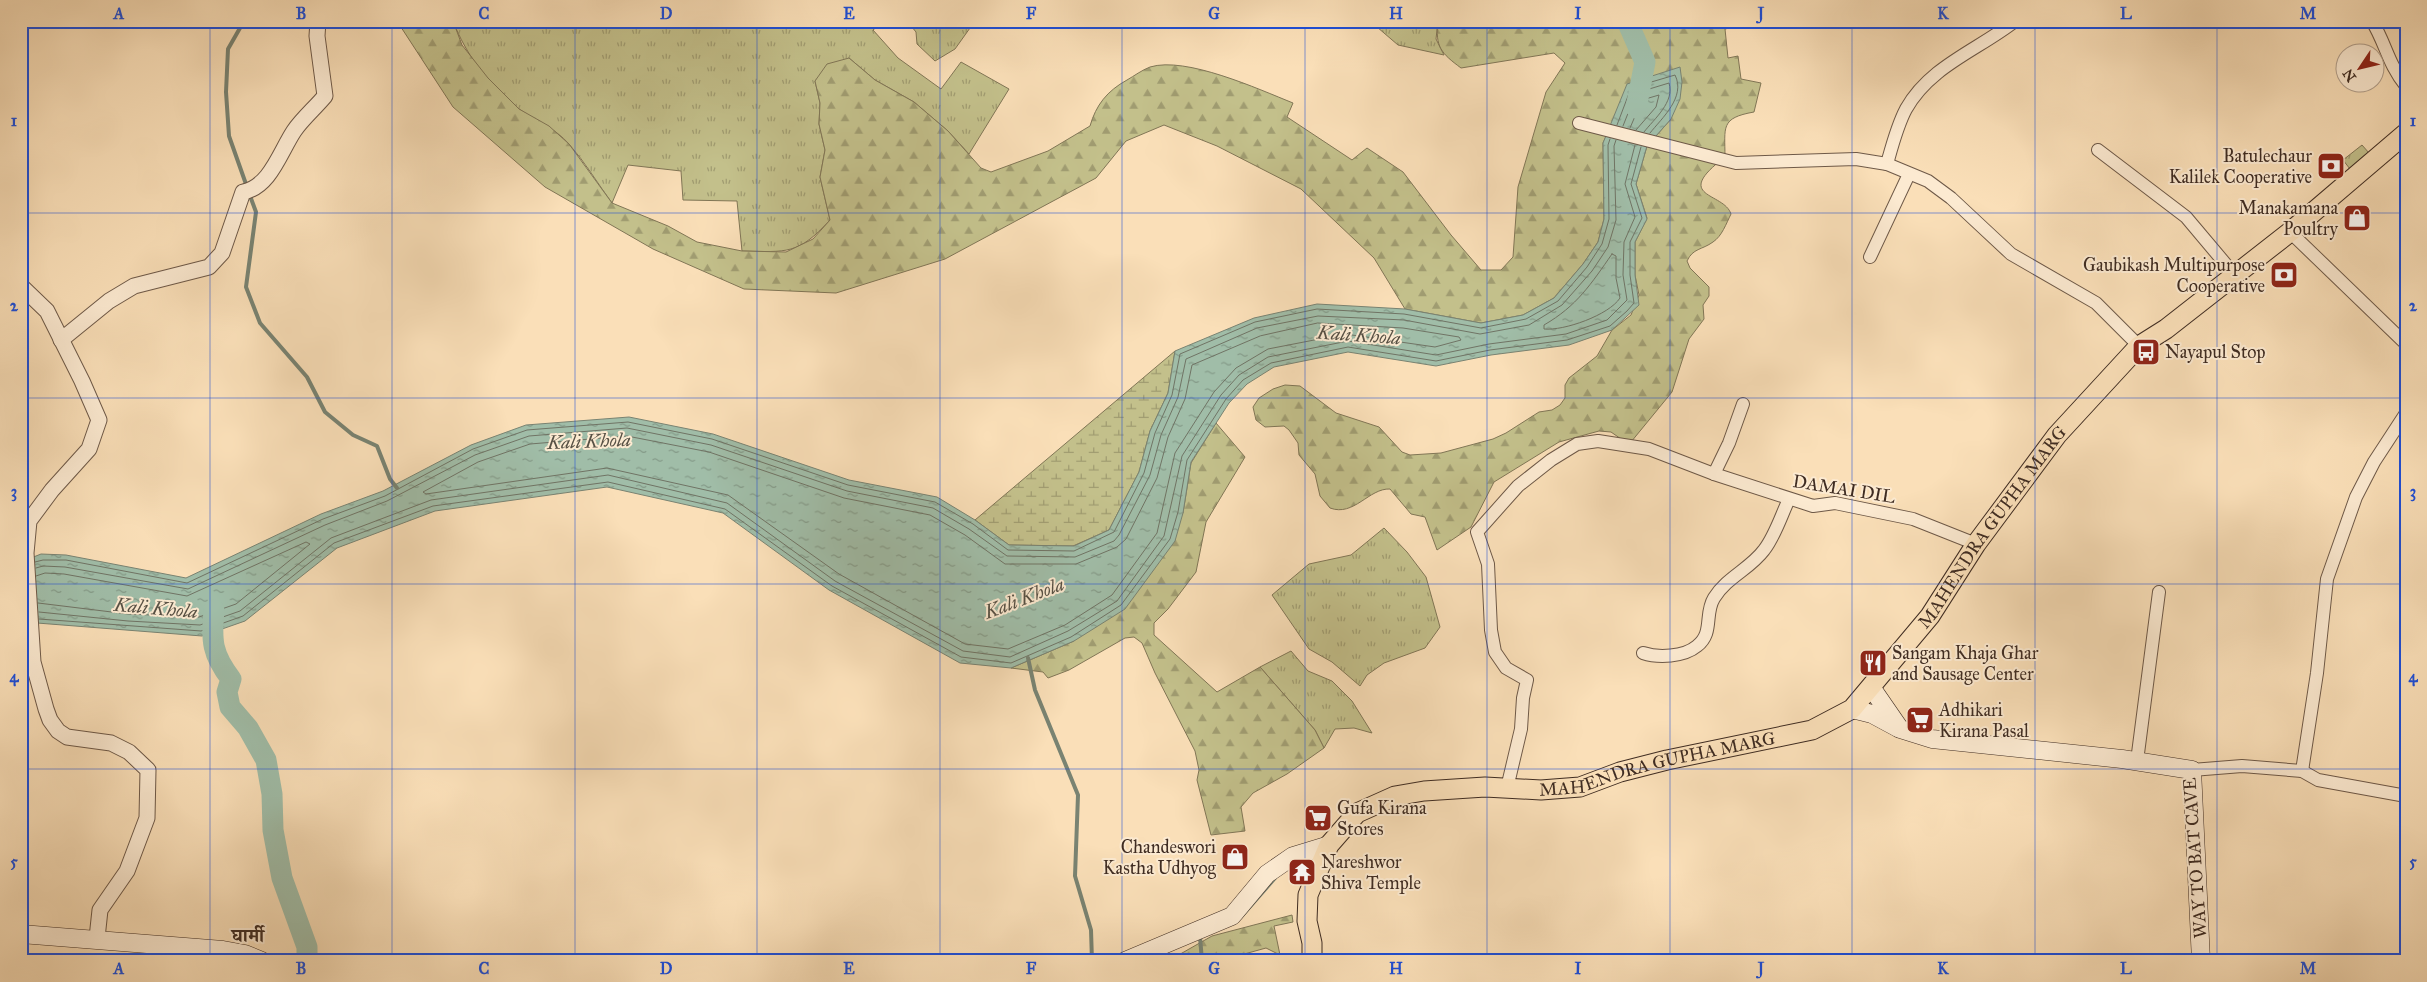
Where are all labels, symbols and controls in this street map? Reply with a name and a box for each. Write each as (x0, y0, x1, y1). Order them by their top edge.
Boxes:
text: A (113, 4, 125, 23)
text: B (296, 4, 306, 23)
text: C (479, 4, 490, 23)
text: D (660, 4, 673, 23)
text: E (843, 4, 855, 23)
text: F (1026, 4, 1037, 23)
text: G (1208, 4, 1220, 23)
text: H (1389, 4, 1403, 23)
text: I (1575, 4, 1582, 23)
text: J (1756, 4, 1765, 24)
text: K (1937, 4, 1949, 23)
text: L (2120, 4, 2132, 23)
text: M (2300, 4, 2317, 23)
north arrow (2334, 42, 2384, 92)
text: N (2339, 65, 2360, 85)
text: 1 (11, 111, 18, 130)
text: 1 (2410, 111, 2417, 130)
place label: Batulechaur Kalilek Cooperative (2169, 145, 2312, 188)
bank icon: Batulechaur Kalilek Cooperative (2316, 151, 2346, 181)
place label: Manakamana Poultry (2238, 197, 2339, 240)
shop icon: Manakamana Poultry (2342, 203, 2372, 233)
place label: Gaubikash Multipurpose Cooperative (2083, 254, 2265, 297)
bank icon: Gaubikash Multipurpose Cooperative (2269, 260, 2299, 290)
text: 2 (10, 296, 19, 315)
text: 2 (2409, 296, 2418, 315)
water label: Kali Khola (1315, 321, 1402, 349)
bus stop icon: Nayapul Stop (2131, 337, 2161, 367)
place label: Nayapul Stop (2165, 341, 2266, 363)
street label: MAHENDRA GUPHA MARG (1913, 421, 2071, 633)
water label: Kali Khola (546, 428, 631, 454)
street label: DAMAI DIL (1791, 470, 1897, 508)
text: 3 (11, 482, 17, 502)
text: 3 (2410, 482, 2416, 502)
water label: Kali Khola (980, 572, 1067, 624)
water label: Kali Khola (112, 593, 199, 623)
place label: Sangam Khaja Ghar and Sausage Center (1892, 642, 2039, 686)
restaurant icon: Sangam Khaja Ghar and Sausage Center (1858, 648, 1888, 678)
text: 4 (10, 667, 20, 687)
text: 4 (2409, 667, 2419, 687)
place label: Adhikari Kirana Pasal (1938, 699, 2029, 742)
supermarket icon: Adhikari Kirana Pasal (1905, 705, 1935, 735)
street label: MAHENDRA GUPHA MARG (1538, 727, 1777, 801)
street label: WAY TO BAT CAVE (2178, 777, 2212, 939)
place label: Gufa Kirana Stores (1337, 797, 1427, 840)
supermarket icon: Gufa Kirana Stores (1303, 803, 1333, 833)
place label: Chandeswori Kastha Udhyog (1103, 836, 1217, 880)
shop icon: Chandeswori Kastha Udhyog (1220, 842, 1250, 872)
place label: Nareshwor Shiva Temple (1321, 851, 1421, 894)
text: 5 (10, 852, 18, 871)
text: 5 (2409, 852, 2417, 871)
temple icon: Nareshwor Shiva Temple (1287, 857, 1317, 887)
district label: घार्मी (230, 924, 266, 947)
text: A (113, 959, 125, 978)
text: B (296, 959, 306, 978)
text: C (479, 959, 490, 978)
text: D (660, 959, 673, 978)
text: E (843, 959, 855, 978)
text: F (1026, 959, 1037, 978)
text: G (1208, 959, 1220, 978)
text: H (1389, 959, 1403, 978)
text: I (1575, 959, 1582, 978)
text: J (1756, 959, 1765, 979)
text: K (1937, 959, 1949, 978)
text: L (2120, 959, 2132, 978)
text: M (2300, 959, 2317, 978)

